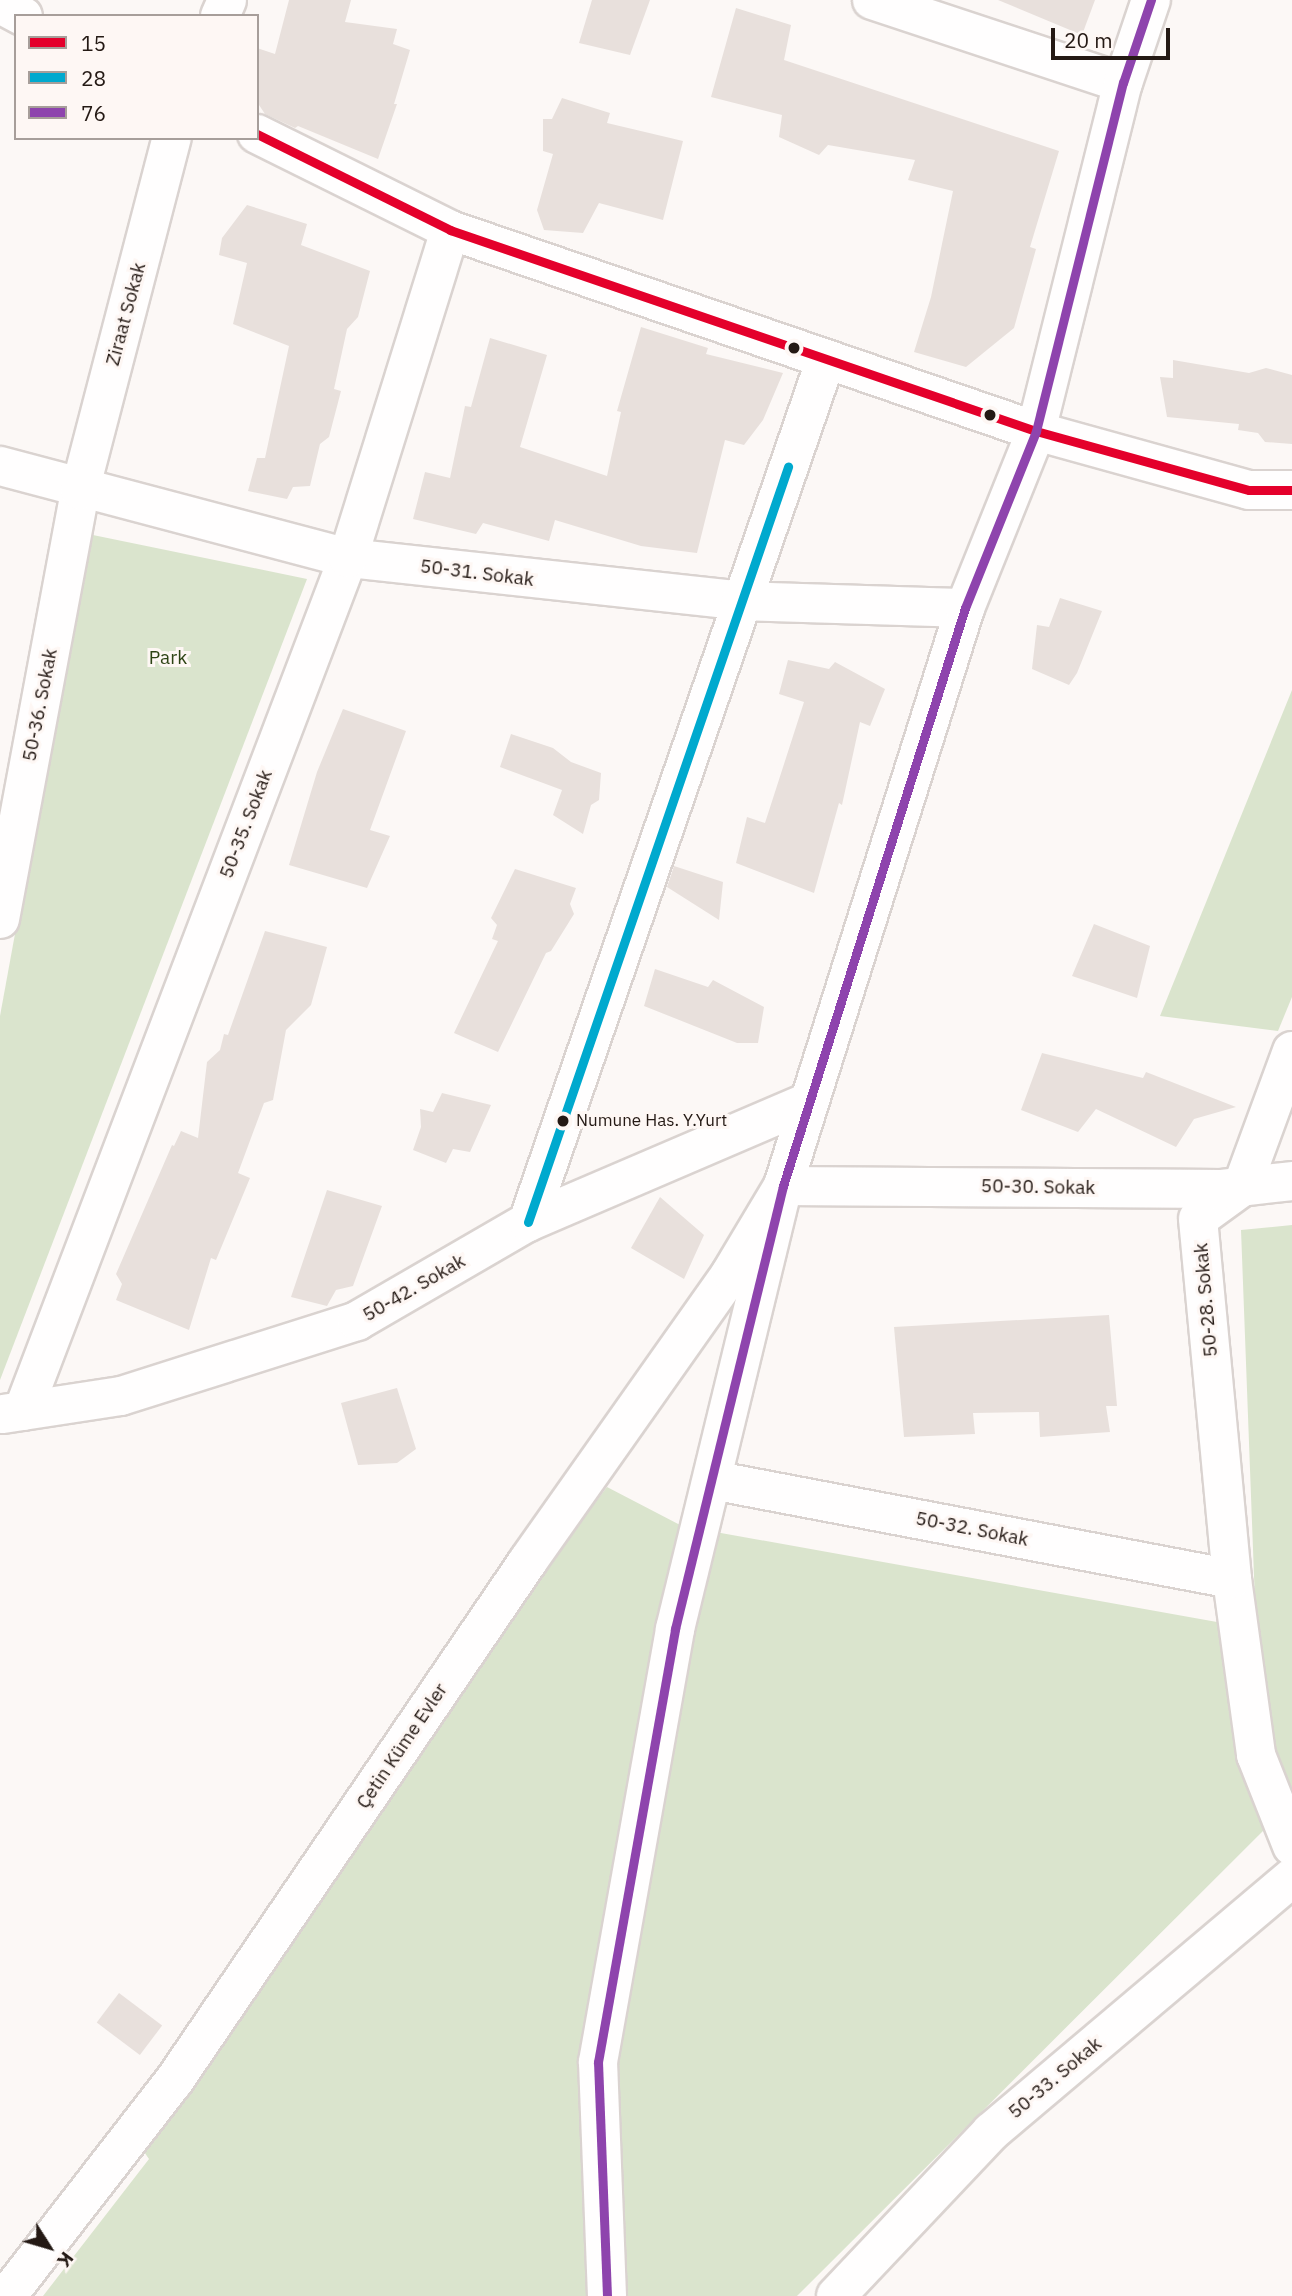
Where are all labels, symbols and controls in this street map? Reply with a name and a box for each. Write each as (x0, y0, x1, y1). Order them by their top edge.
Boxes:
legend (14, 14, 259, 140)
scale bar (1054, 14, 1173, 58)
text: 20 m (1064, 26, 1113, 54)
text: 15 (81, 29, 106, 57)
text: 28 (81, 64, 106, 92)
text: 76 (81, 99, 106, 127)
street label: Ziraat Sokak (101, 260, 151, 368)
unlabelled marker (787, 341, 801, 355)
unlabelled marker (983, 408, 997, 422)
street label: 50-31. Sokak (419, 555, 535, 591)
street label: 50-36. Sokak (18, 647, 62, 763)
park label: Park (149, 647, 187, 669)
street label: 50-35. Sokak (215, 766, 277, 882)
place label: Numune Has. Y.Yurt (576, 1111, 727, 1131)
marker: Numune Has. Y.Yurt (556, 1114, 570, 1128)
street label: 50-30. Sokak (981, 1175, 1095, 1199)
street label: 50-28. Sokak (1190, 1242, 1222, 1358)
street label: 50-42. Sokak (359, 1249, 469, 1327)
street label: 50-32. Sokak (914, 1507, 1030, 1551)
street label: Çetin Küme Evler (352, 1679, 452, 1813)
street label: 50-33. Sokak (1004, 2032, 1106, 2124)
north arrow (14, 2212, 84, 2282)
text: K (52, 2247, 79, 2272)

